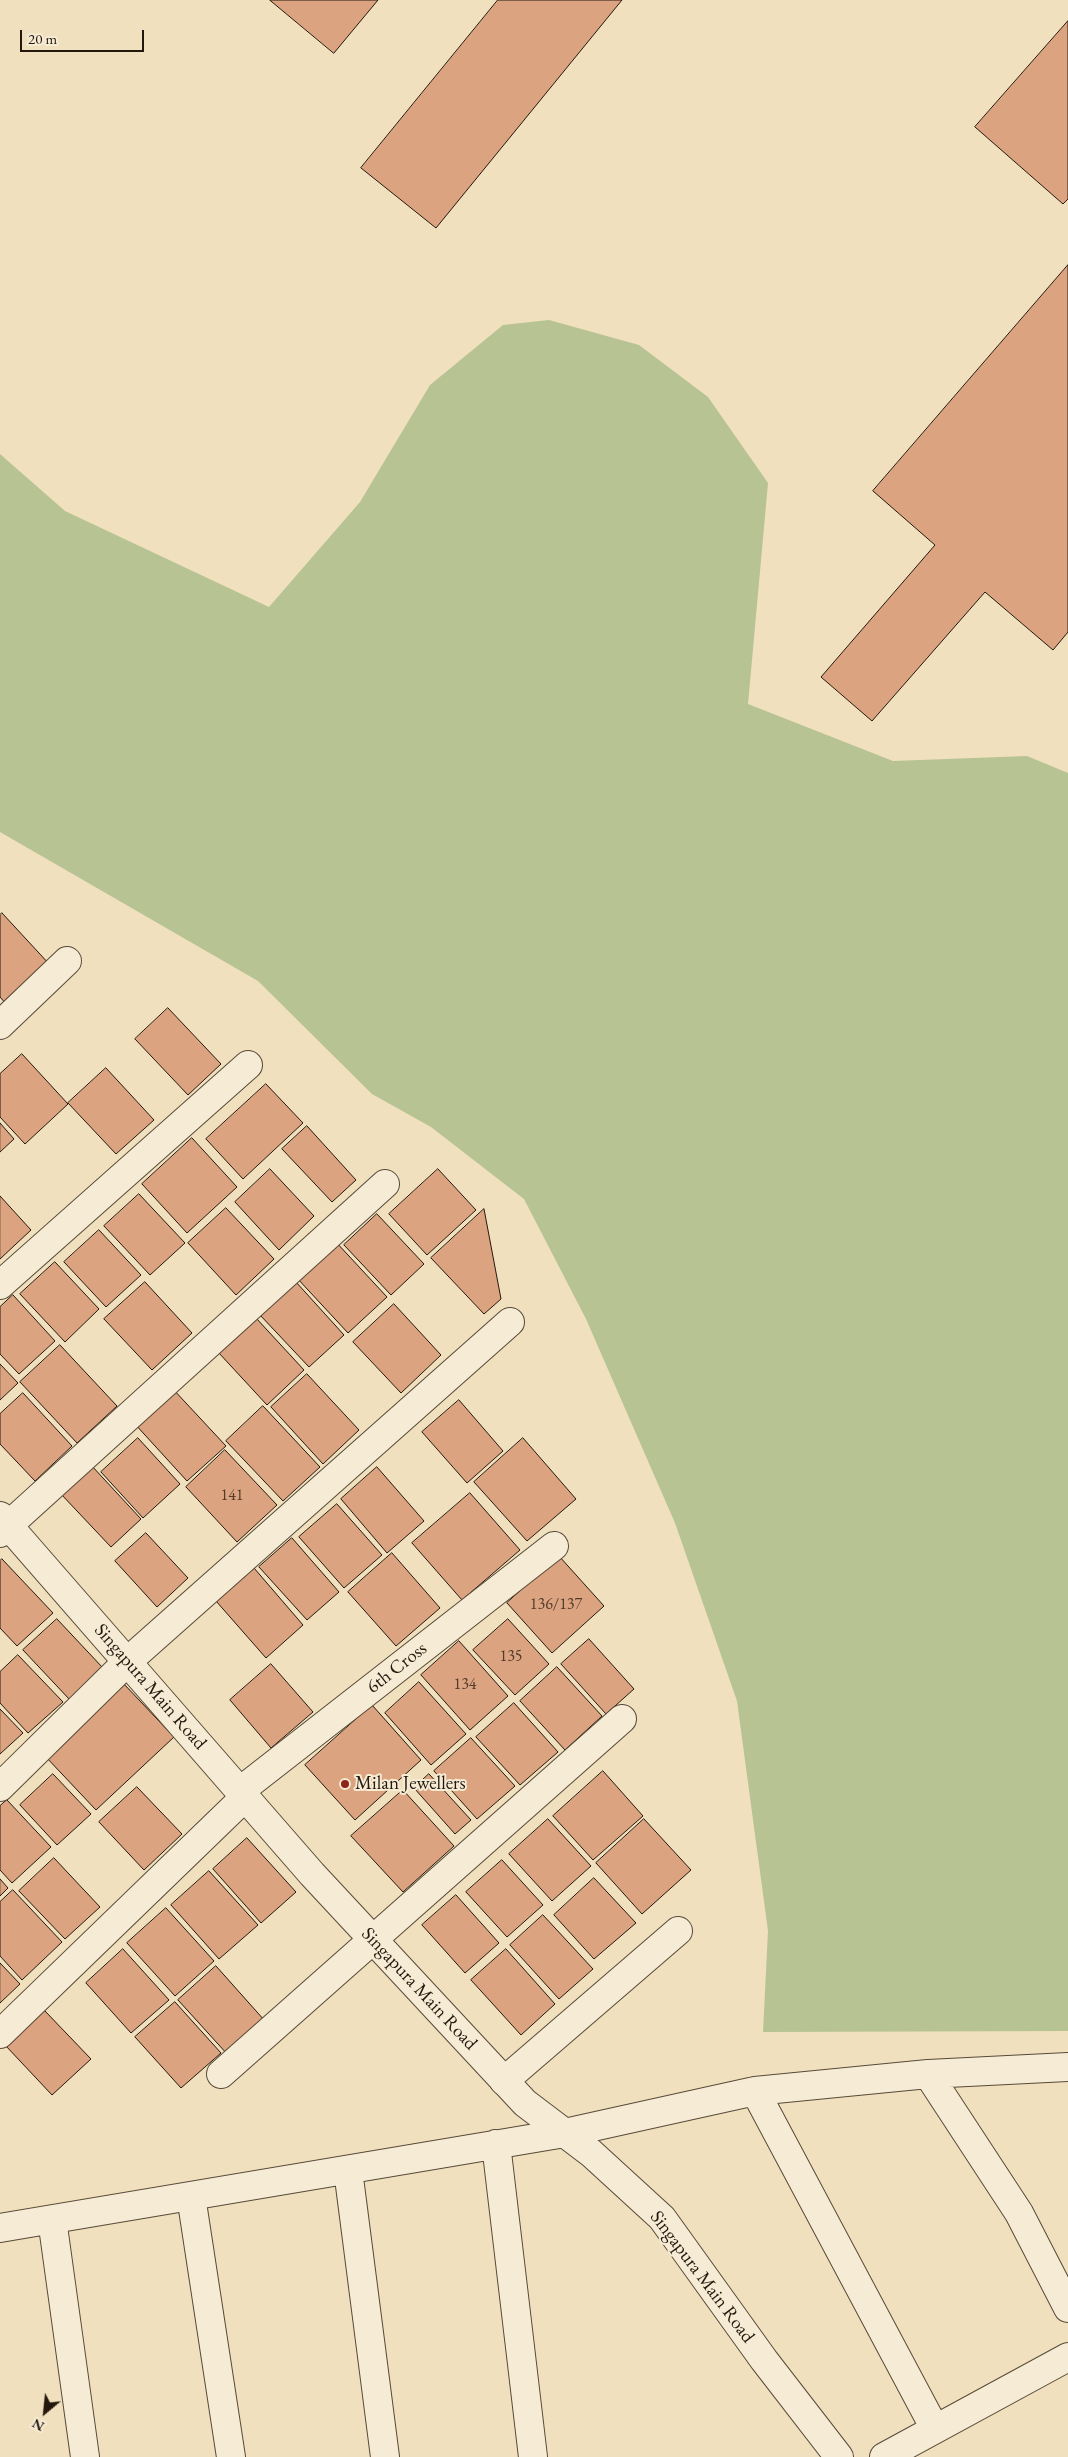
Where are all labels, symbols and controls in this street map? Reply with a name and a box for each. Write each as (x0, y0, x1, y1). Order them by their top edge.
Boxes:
scale bar (22, 20, 146, 52)
text: 20 m (28, 29, 57, 48)
house number: 141 (220, 1486, 244, 1506)
house number: 136/137 (530, 1595, 582, 1615)
street label: Singapura Main Road (89, 1619, 211, 1755)
street label: 6th Cross (362, 1637, 432, 1699)
house number: 135 (499, 1647, 523, 1667)
house number: 134 (453, 1675, 477, 1695)
place label: Milan Jewellers (355, 1773, 466, 1795)
marker: Milan Jewellers (339, 1778, 351, 1790)
street label: Singapura Main Road (356, 1923, 482, 2055)
street label: Singapura Main Road (645, 2206, 759, 2348)
north arrow (20, 2387, 70, 2437)
text: N (29, 2415, 47, 2436)

